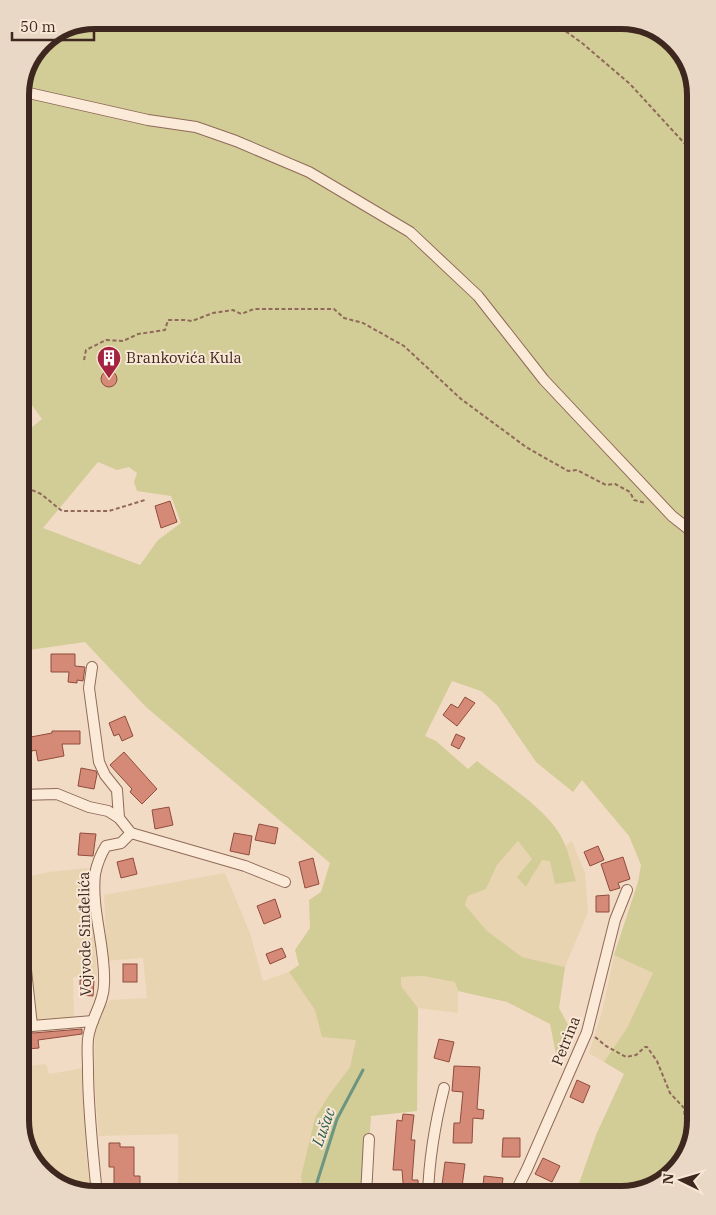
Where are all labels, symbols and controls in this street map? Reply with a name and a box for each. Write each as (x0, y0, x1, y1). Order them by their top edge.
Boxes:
scale bar (12, 10, 95, 42)
text: 50 m (20, 17, 56, 36)
building icon: Brankovića Kula (96, 345, 122, 379)
place label: Brankovića Kula (126, 348, 242, 367)
street label: Vojvode Sinđelića (74, 872, 95, 996)
street label: Petrina (547, 1013, 584, 1068)
water label: Lušac (307, 1105, 339, 1150)
north arrow (656, 1155, 706, 1205)
text: N (659, 1173, 677, 1185)

